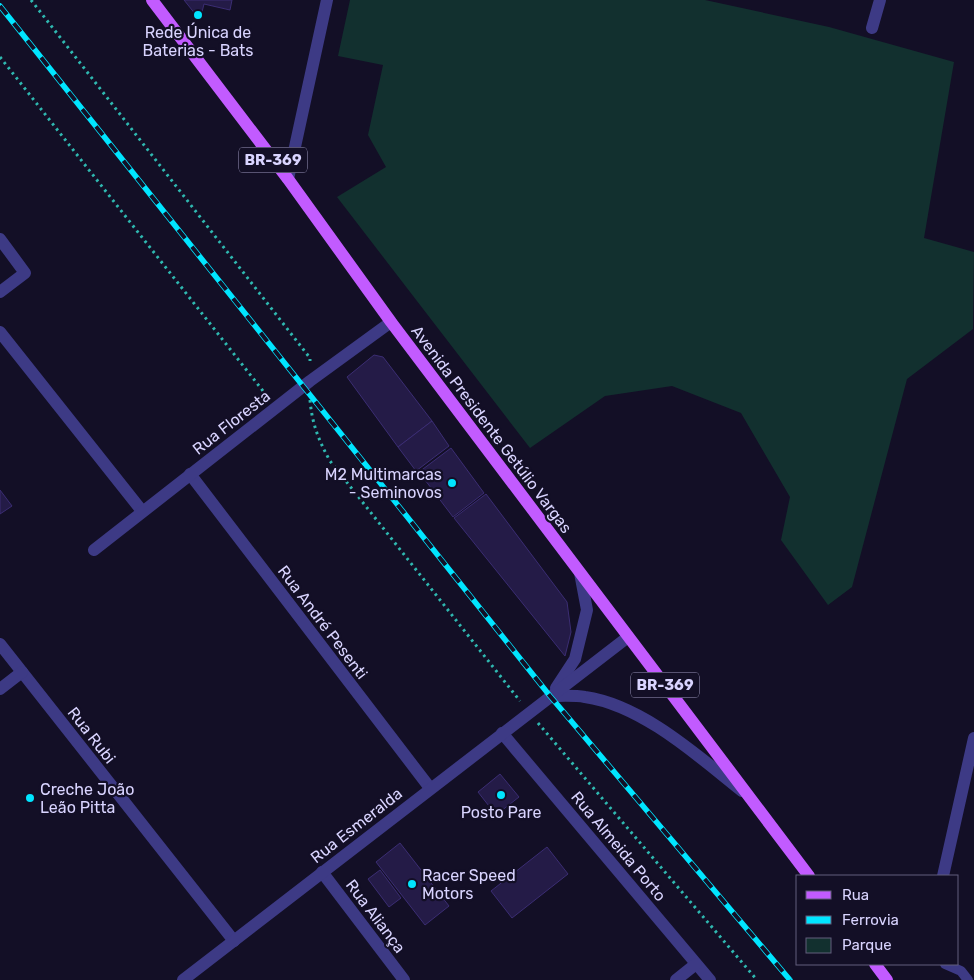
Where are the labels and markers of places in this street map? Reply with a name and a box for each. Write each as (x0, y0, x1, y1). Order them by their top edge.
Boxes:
marker: Rede Única de Baterias - Bats (192, 9, 204, 21)
place label: Rede Única de Baterias - Bats (142, 22, 254, 60)
place label: M2 Multimarcas - Seminovos (325, 465, 442, 502)
marker: M2 Multimarcas - Seminovos (446, 477, 458, 489)
place label: Creche João Leão Pitta (40, 780, 134, 817)
marker: Posto Pare (495, 789, 507, 801)
marker: Creche João Leão Pitta (24, 792, 36, 804)
place label: Posto Pare (461, 803, 541, 822)
place label: Racer Speed Motors (422, 866, 516, 903)
marker: Racer Speed Motors (406, 878, 418, 890)

